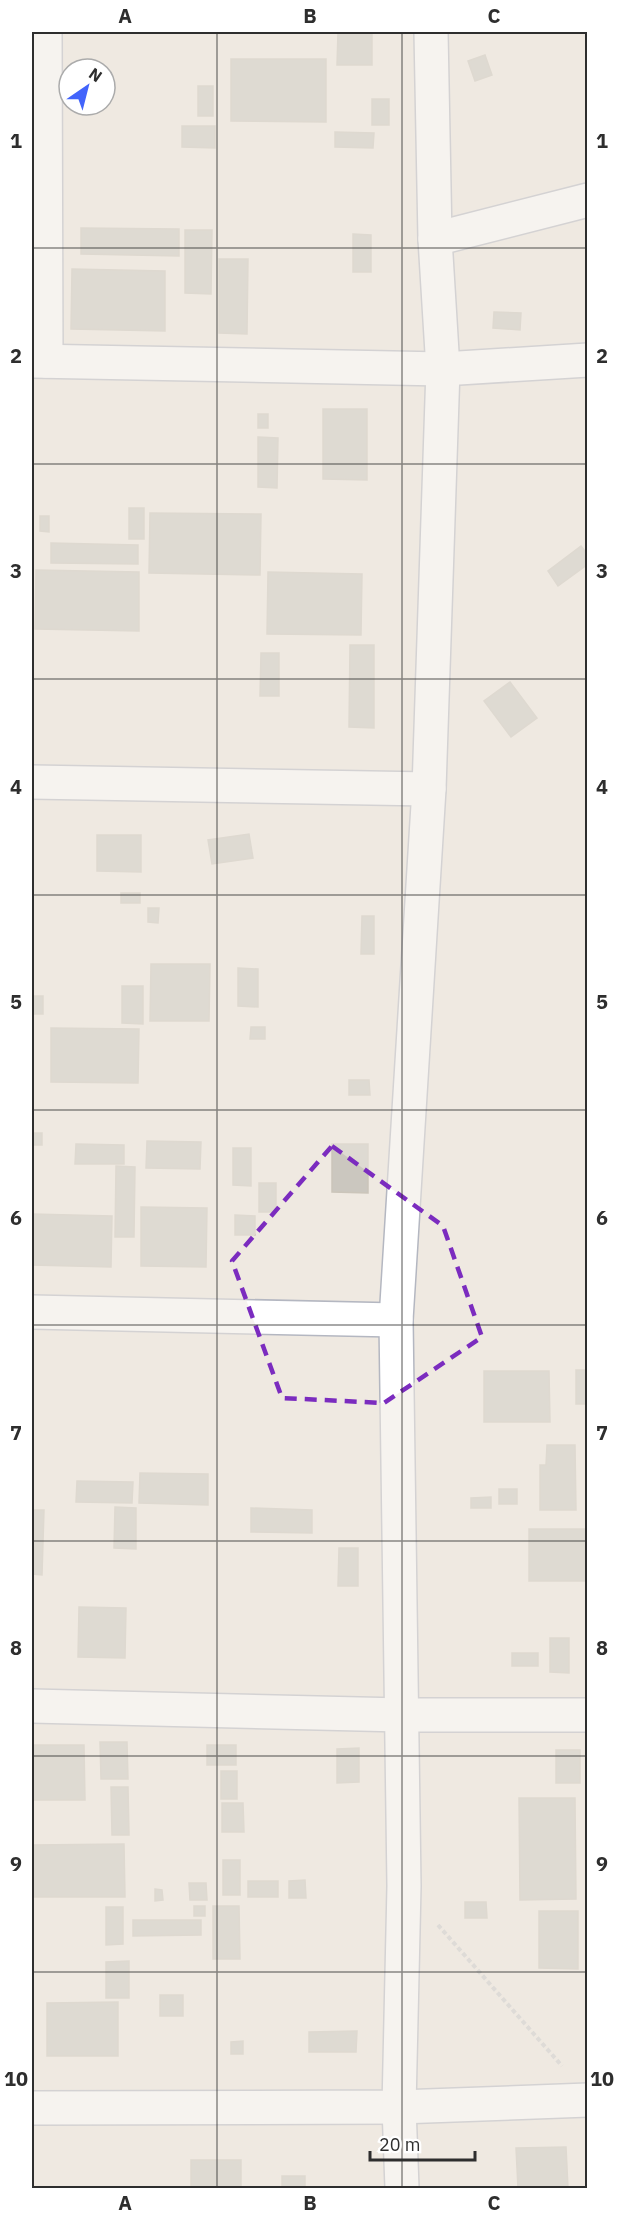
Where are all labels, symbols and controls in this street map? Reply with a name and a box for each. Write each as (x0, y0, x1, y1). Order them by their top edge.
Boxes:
text: A (118, 2, 132, 29)
text: B (303, 2, 317, 29)
text: C (487, 2, 501, 29)
north arrow (57, 57, 117, 117)
text: N (85, 63, 106, 86)
text: 1 (10, 127, 22, 154)
text: 1 (596, 127, 608, 154)
text: 2 (10, 342, 22, 369)
text: 2 (596, 342, 608, 369)
text: 3 (10, 557, 22, 584)
text: 3 (596, 557, 608, 584)
text: 4 (10, 773, 22, 800)
text: 4 (596, 773, 608, 800)
text: 5 (10, 988, 22, 1015)
text: 5 (596, 988, 608, 1015)
text: 6 (10, 1204, 22, 1231)
text: 6 (596, 1204, 608, 1231)
text: 7 (10, 1419, 22, 1446)
text: 7 (596, 1419, 608, 1446)
text: 8 (10, 1634, 22, 1661)
text: 8 (596, 1634, 608, 1661)
text: 9 (10, 1850, 22, 1877)
text: 9 (596, 1850, 608, 1877)
text: 10 (4, 2065, 28, 2092)
text: 10 (590, 2065, 614, 2092)
scale bar (370, 2124, 475, 2162)
text: 20 m (379, 2133, 421, 2156)
text: A (118, 2189, 132, 2216)
text: B (303, 2189, 317, 2216)
text: C (487, 2189, 501, 2216)

